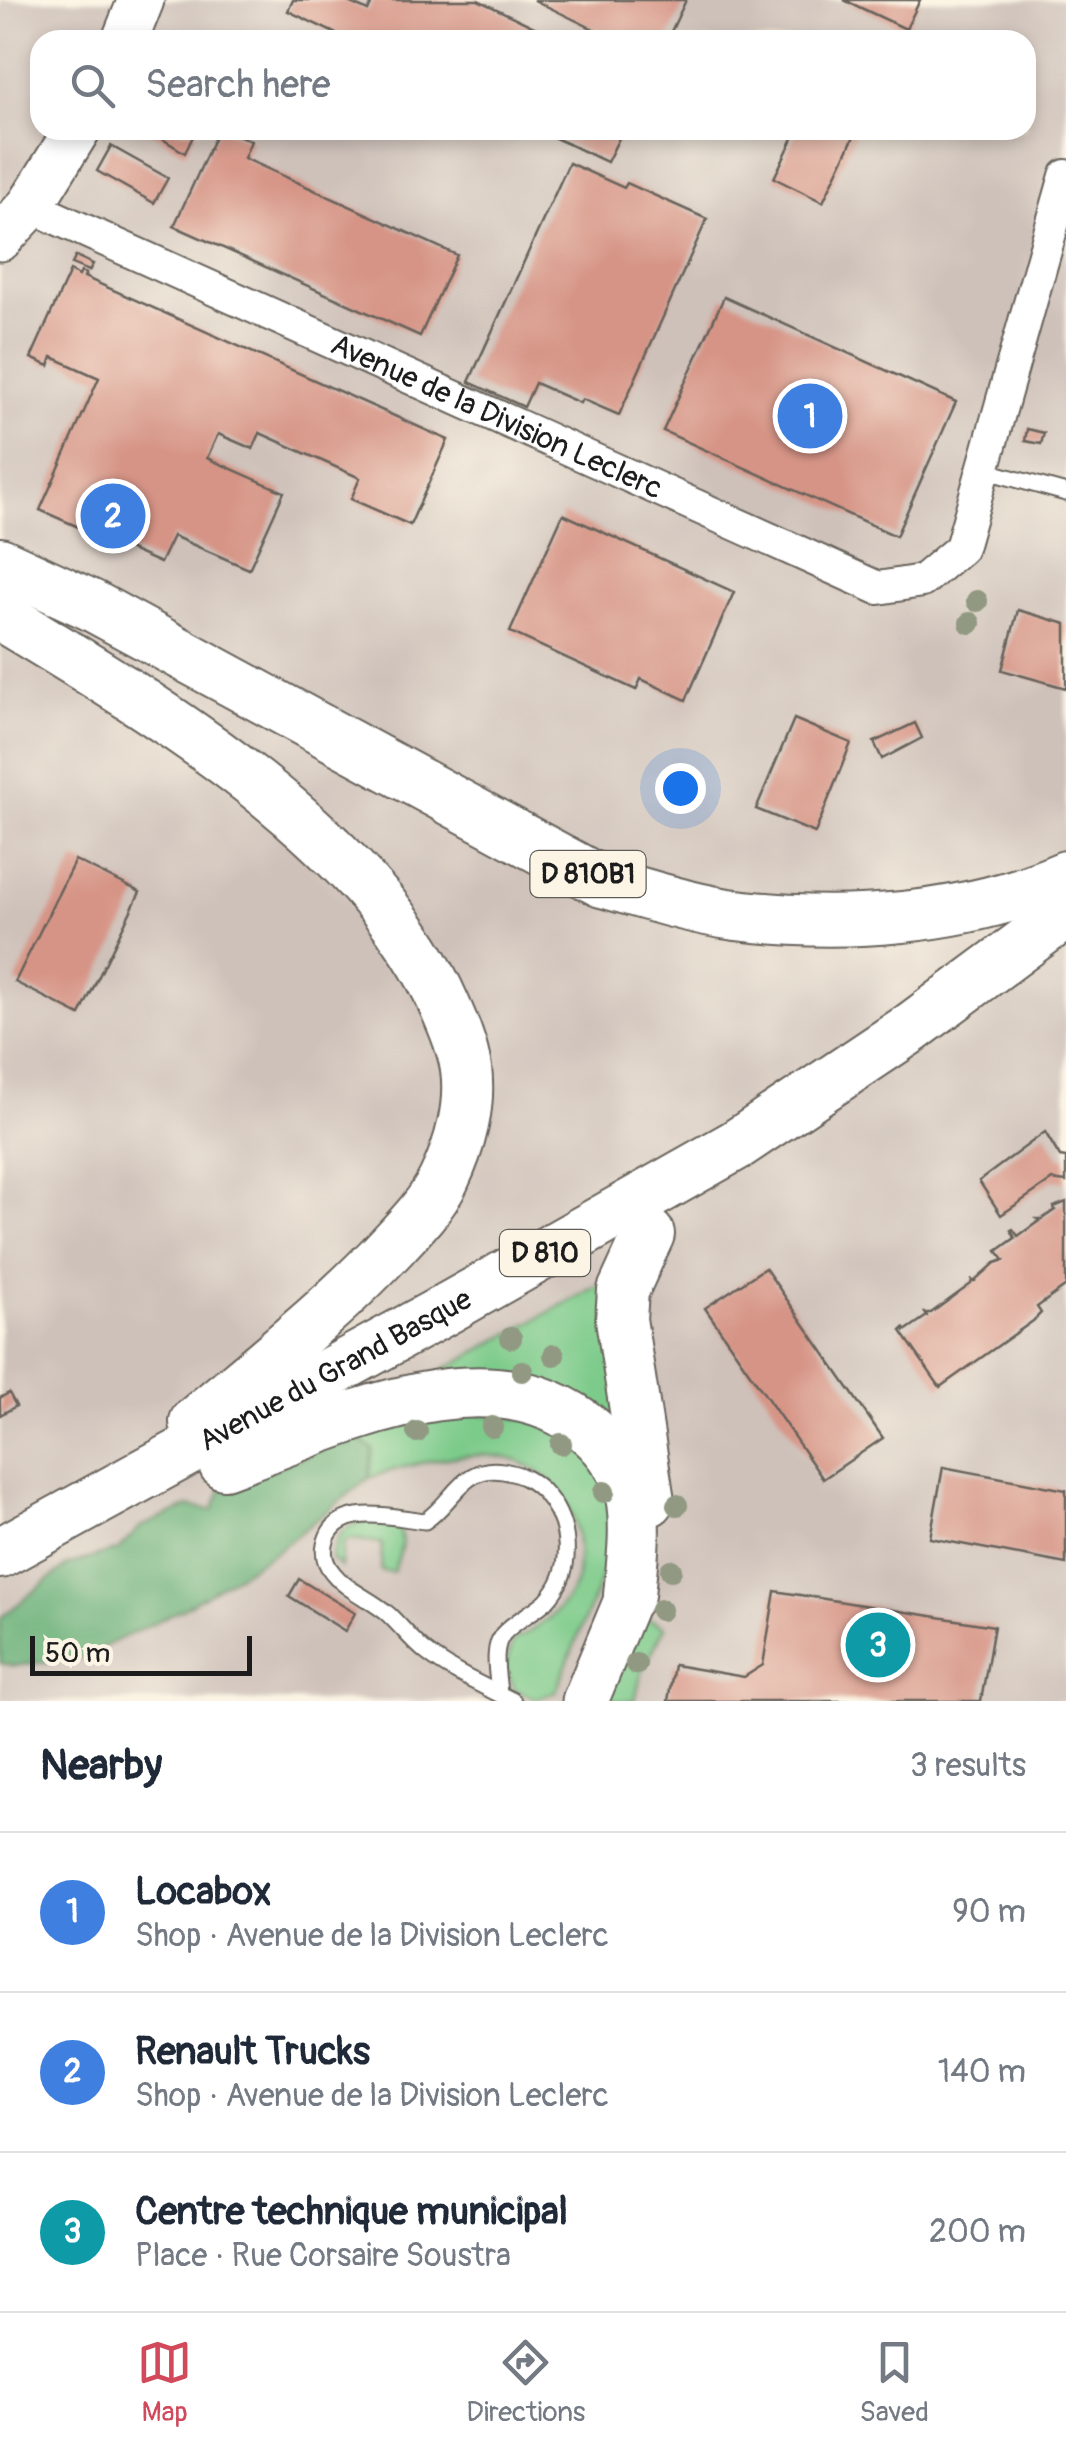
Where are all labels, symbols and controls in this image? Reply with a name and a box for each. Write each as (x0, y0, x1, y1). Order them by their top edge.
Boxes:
search box (30, 30, 1036, 140)
icon: search (65, 58, 120, 113)
text: Search here (145, 61, 331, 109)
street label: Avenue de la Division Leclerc (325, 326, 668, 507)
pin: 1 (778, 378, 842, 454)
pin: 2 (80, 478, 146, 554)
your location (655, 763, 706, 814)
road number: D 810B1 (530, 851, 646, 897)
road number: D 810 (500, 1230, 590, 1276)
street label: Avenue du Grand Basque (192, 1280, 478, 1459)
pin: 3 (846, 1608, 910, 1682)
scale bar (30, 1631, 252, 1676)
text: 50 m (45, 1636, 110, 1671)
text: Nearby (40, 1740, 162, 1792)
text: 3 results (910, 1746, 1026, 1786)
text: Locabox (135, 1868, 272, 1916)
text: 1 (66, 1892, 79, 1932)
text: 90 m (952, 1892, 1026, 1932)
text: Shop · Avenue de la Division Leclerc (135, 1916, 609, 1956)
text: Renault Trucks (135, 2028, 370, 2076)
text: 2 (64, 2052, 81, 2092)
text: 140 m (938, 2052, 1026, 2092)
text: Shop · Avenue de la Division Leclerc (135, 2076, 609, 2116)
text: Centre technique municipal (135, 2188, 568, 2236)
text: 3 (64, 2212, 81, 2252)
text: 200 m (929, 2212, 1026, 2252)
text: Place · Rue Corsaire Soustra (135, 2236, 511, 2276)
tab: Map (137, 2335, 192, 2430)
tab: Directions (466, 2335, 585, 2430)
tab: Saved (859, 2335, 929, 2430)

